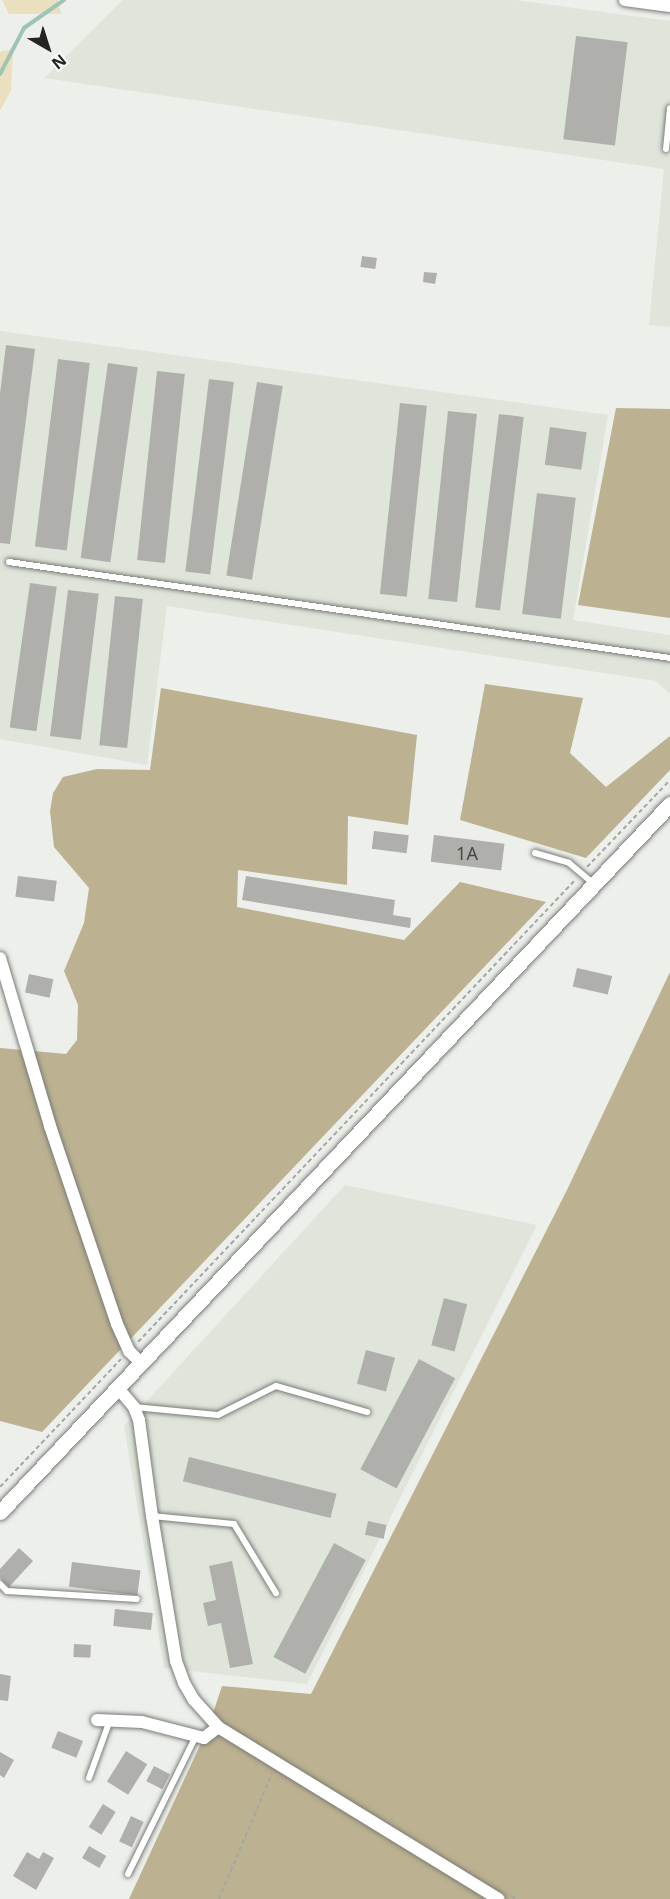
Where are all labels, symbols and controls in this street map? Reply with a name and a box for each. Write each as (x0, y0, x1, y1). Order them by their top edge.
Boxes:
north arrow (18, 18, 78, 78)
text: N (47, 49, 71, 75)
house number: 1A (456, 842, 478, 864)

